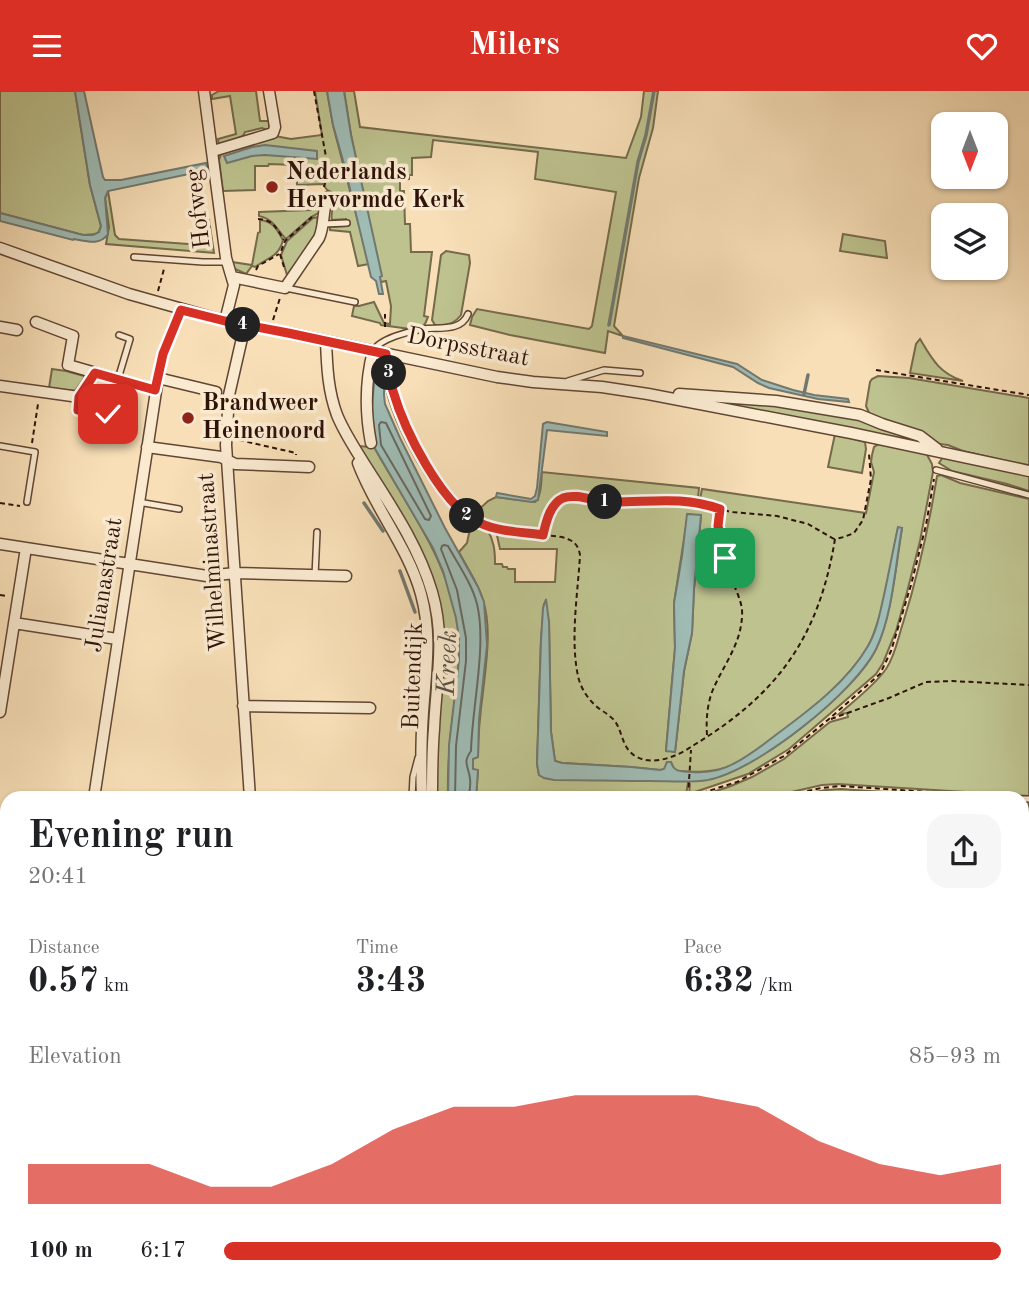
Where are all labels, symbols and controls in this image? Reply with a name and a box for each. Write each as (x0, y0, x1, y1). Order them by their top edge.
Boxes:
icon: menu (28, 27, 66, 65)
icon: heart (963, 27, 1001, 65)
text: Milers (469, 30, 560, 62)
north arrow (931, 112, 1008, 189)
map controls (931, 112, 1008, 280)
place label: Nederlands Hervormde Kerk (286, 161, 465, 213)
street label: Hofweg (182, 168, 216, 250)
marker: Nederlands Hervormde Kerk (264, 179, 280, 195)
button: layers (931, 203, 1008, 280)
pin: 4 (226, 307, 260, 343)
text: 4 (237, 315, 248, 334)
street label: Dorpsstraat (405, 324, 531, 372)
pin: 3 (372, 355, 406, 391)
text: 3 (383, 363, 394, 382)
pin (78, 384, 138, 444)
place label: Brandweer Heinenoord (202, 392, 326, 444)
icon: check (89, 395, 127, 433)
marker: Brandweer Heinenoord (180, 410, 196, 426)
street label: Wilhelminastraat (195, 472, 231, 652)
pin: 1 (588, 485, 622, 519)
text: 1 (599, 492, 610, 511)
pin: 2 (449, 499, 484, 533)
text: 2 (461, 506, 472, 525)
street label: Julianastraat (82, 516, 128, 654)
pin (695, 528, 755, 588)
icon: arrive (706, 539, 744, 577)
street label: Buitendijk (400, 622, 428, 730)
water label: Kreek (434, 630, 462, 697)
button: share (927, 814, 1001, 888)
text: Evening run (28, 818, 234, 856)
text: 20:41 (28, 865, 88, 888)
text: Distance (28, 939, 100, 958)
text: Time (356, 939, 398, 958)
text: Pace (683, 939, 722, 958)
text: 0.57 (28, 964, 99, 999)
text: 3:43 (356, 964, 426, 999)
text: 6:32 (683, 964, 754, 999)
text: km (99, 977, 129, 996)
text: /km (754, 977, 793, 996)
text: Elevation (28, 1045, 122, 1068)
text: 85–93 m (909, 1045, 1001, 1068)
text: 100 m (28, 1239, 93, 1262)
text: 6:17 (140, 1239, 186, 1262)

